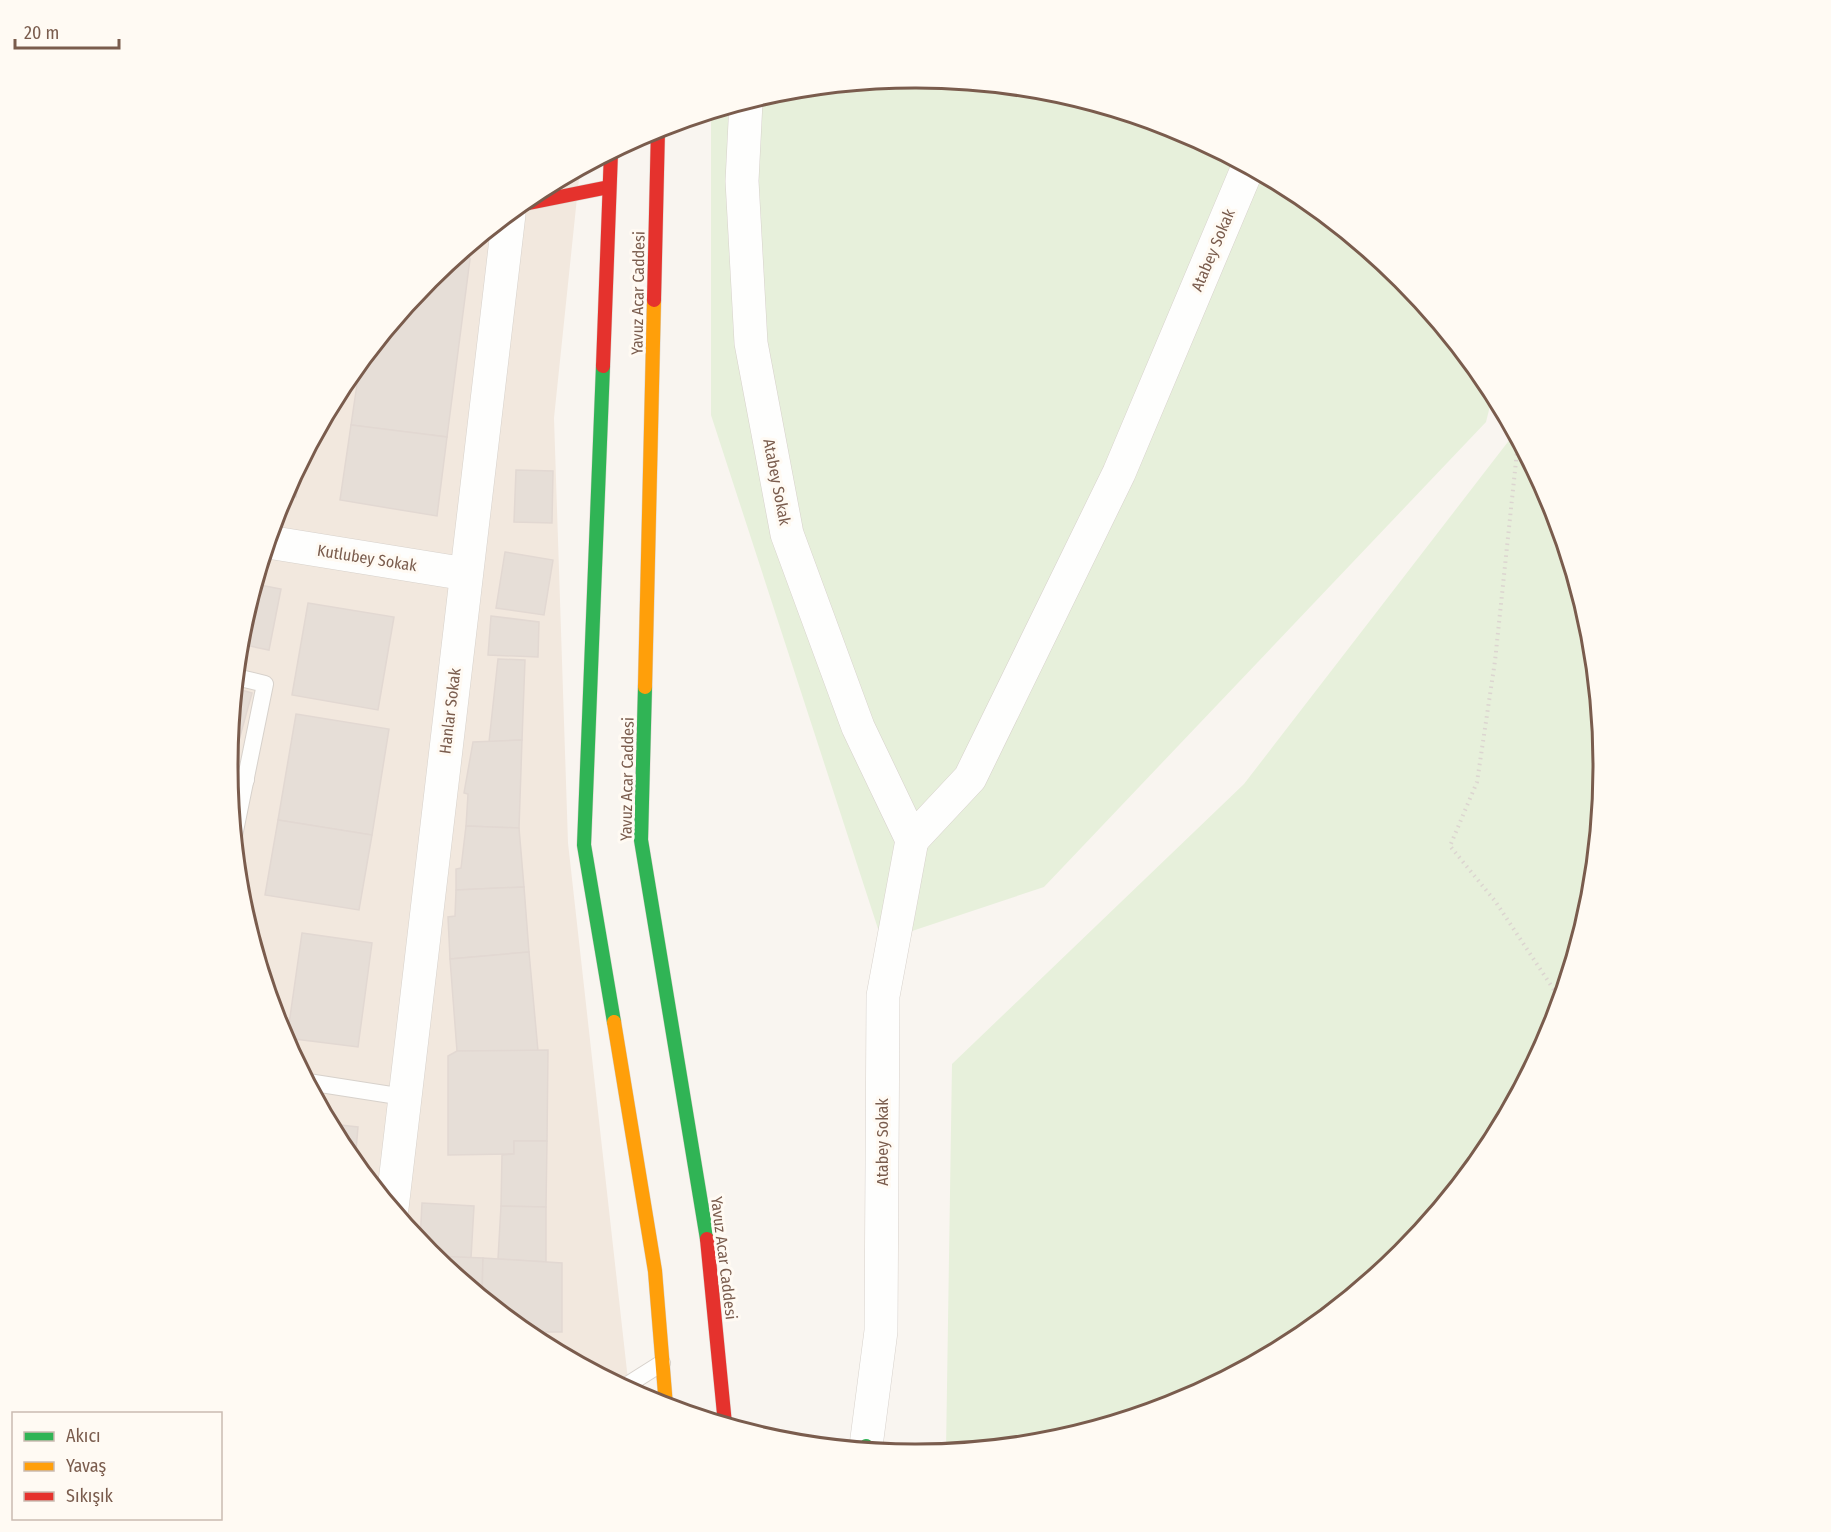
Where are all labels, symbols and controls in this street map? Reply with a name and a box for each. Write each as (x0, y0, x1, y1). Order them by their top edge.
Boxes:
scale bar (15, 12, 118, 50)
text: 20 m (24, 22, 59, 44)
street label: Atabey Sokak (1187, 206, 1239, 294)
street label: Yavuz Acar Caddesi (627, 231, 649, 355)
street label: Atabey Sokak (759, 437, 795, 527)
street label: Kutlubey Sokak (316, 541, 419, 575)
street label: Hanlar Sokak (435, 667, 465, 755)
street label: Yavuz Acar Caddesi (616, 717, 638, 841)
street label: Atabey Sokak (873, 1098, 892, 1186)
street label: Yavuz Acar Caddesi (707, 1195, 741, 1321)
legend (12, 1412, 222, 1520)
text: Akıcı (66, 1425, 101, 1447)
text: Yavaş (66, 1455, 107, 1477)
text: Sıkışık (66, 1485, 114, 1507)

